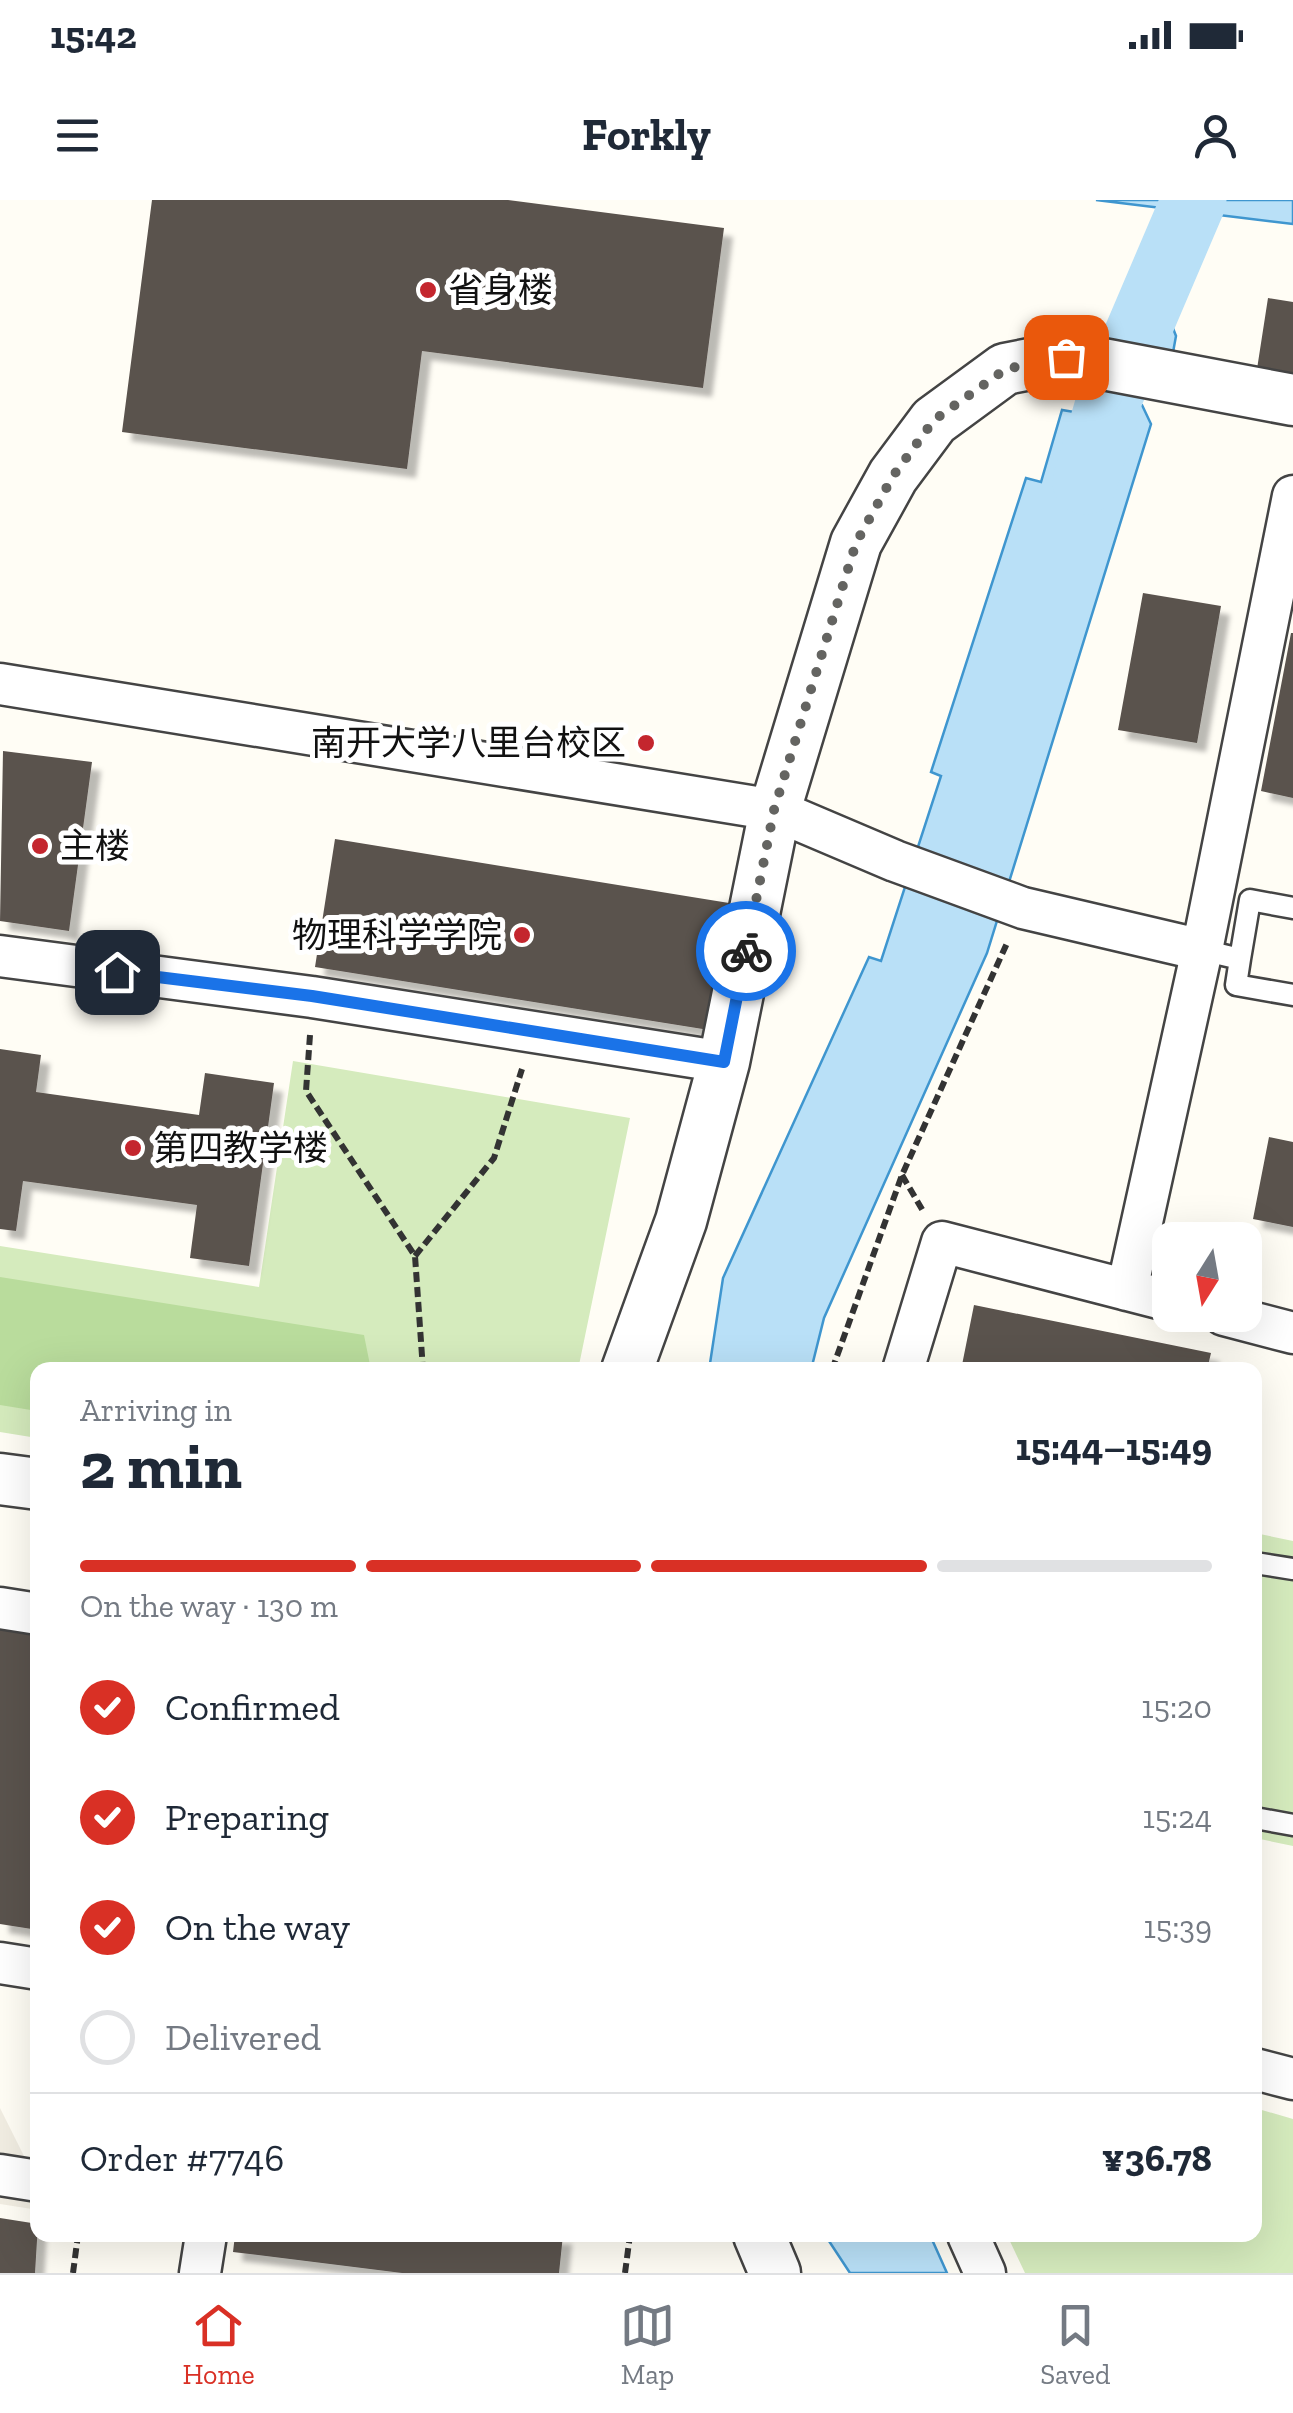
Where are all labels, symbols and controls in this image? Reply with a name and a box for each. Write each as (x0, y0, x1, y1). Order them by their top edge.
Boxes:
text: 15:42 (50, 12, 137, 58)
icon: menu (50, 108, 105, 163)
text: Forkly (582, 108, 711, 162)
icon: person (1188, 108, 1243, 163)
place label: 省身楼 (448, 269, 553, 311)
marker: 省身楼 (417, 279, 439, 301)
pin (1024, 315, 1109, 400)
icon: bag (1039, 330, 1094, 385)
place label: 南开大学八里台校区 (311, 722, 626, 764)
marker: 南开大学八里台校区 (635, 732, 657, 754)
place label: 主楼 (60, 825, 130, 867)
marker: 主楼 (29, 835, 51, 857)
courier (696, 901, 796, 1001)
place label: 物理科学学院 (292, 914, 502, 956)
marker: 物理科学学院 (511, 924, 533, 946)
icon: bike (719, 924, 774, 979)
pin (75, 930, 160, 1015)
icon: home (90, 945, 145, 1000)
place label: 第四教学楼 (153, 1127, 328, 1169)
marker: 第四教学楼 (122, 1137, 144, 1159)
north arrow (1152, 1222, 1262, 1332)
map controls (1152, 1222, 1262, 1332)
text: Arriving in (80, 1391, 232, 1429)
text: 15:44–15:49 (1015, 1424, 1212, 1470)
text: 2 min (80, 1427, 242, 1505)
text: On the way · 130 m (80, 1587, 338, 1625)
icon: check (80, 1680, 135, 1735)
text: Confirmed (165, 1684, 340, 1730)
text: 15:20 (1141, 1688, 1212, 1726)
icon: check (80, 1790, 135, 1845)
text: Preparing (165, 1794, 329, 1840)
text: 15:24 (1142, 1798, 1212, 1836)
icon: check (80, 1900, 135, 1955)
text: On the way (165, 1904, 350, 1950)
text: 15:39 (1143, 1908, 1212, 1946)
text: Delivered (165, 2014, 321, 2060)
text: Order #7746 (80, 2135, 284, 2181)
text: ¥36.78 (1102, 2135, 1212, 2181)
tab: Home (183, 2298, 255, 2391)
tab: Map (620, 2298, 675, 2391)
tab: Saved (1040, 2298, 1110, 2391)

